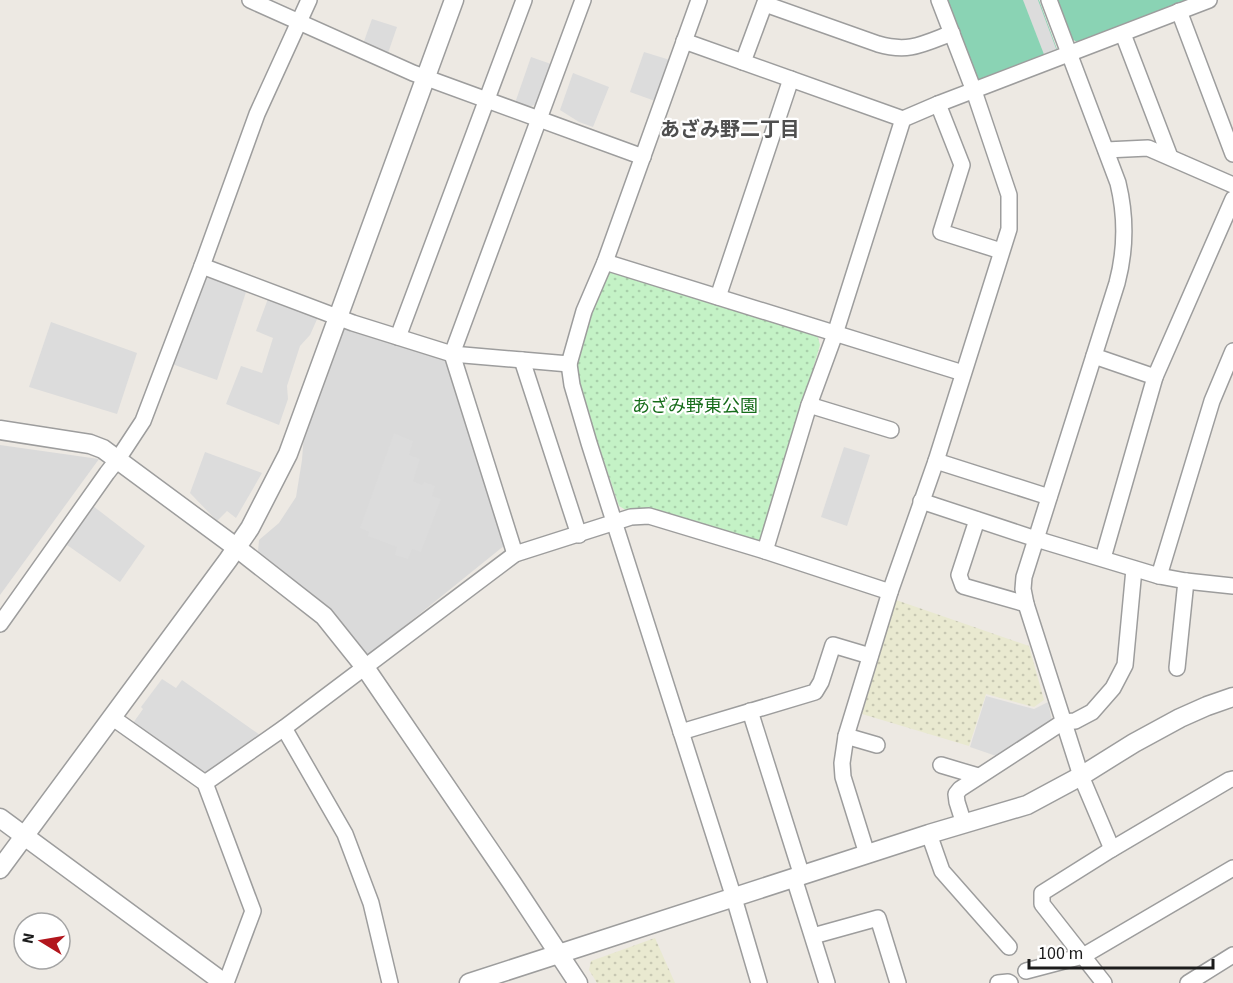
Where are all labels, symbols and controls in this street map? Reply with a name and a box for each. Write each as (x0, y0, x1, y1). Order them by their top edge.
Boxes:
district label: あざみ野二丁目 (660, 116, 800, 144)
park label: あざみ野東公園 (632, 394, 758, 419)
north arrow (12, 911, 72, 971)
text: N (16, 931, 40, 946)
scale bar (1029, 932, 1214, 970)
text: 100 m (1038, 941, 1083, 966)

